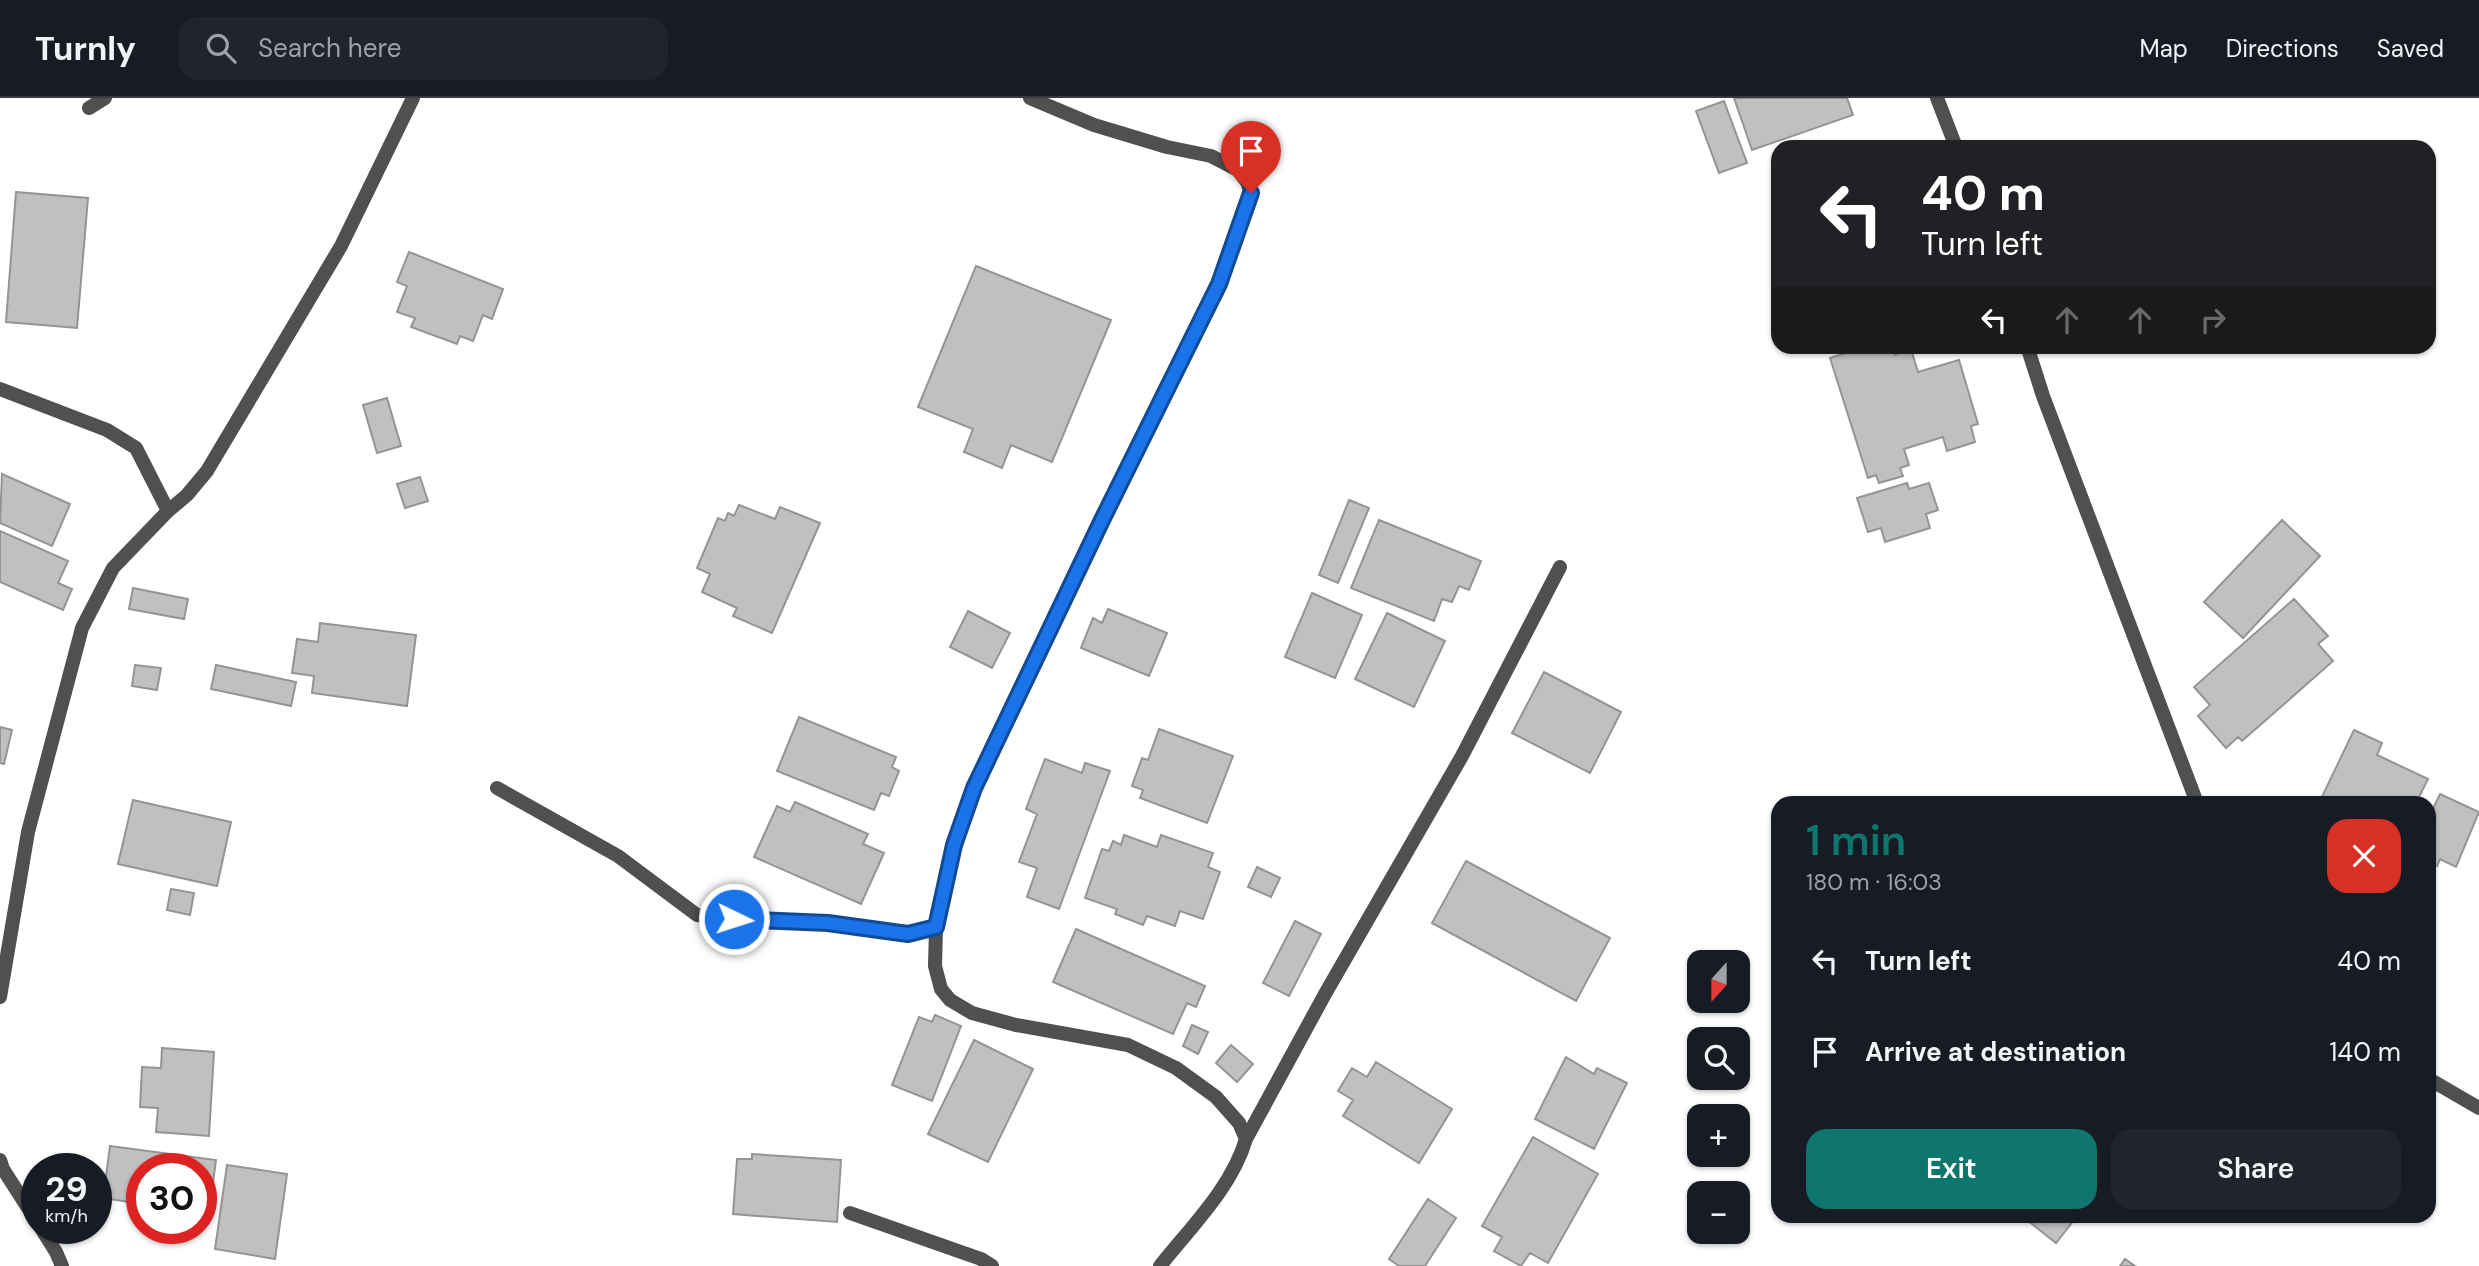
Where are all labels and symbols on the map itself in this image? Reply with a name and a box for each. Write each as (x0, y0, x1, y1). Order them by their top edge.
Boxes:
pin (1221, 121, 1281, 193)
position arrow (697, 882, 771, 956)
north arrow (1687, 950, 1750, 1013)
speed limit sign: 30 (126, 1153, 217, 1244)

